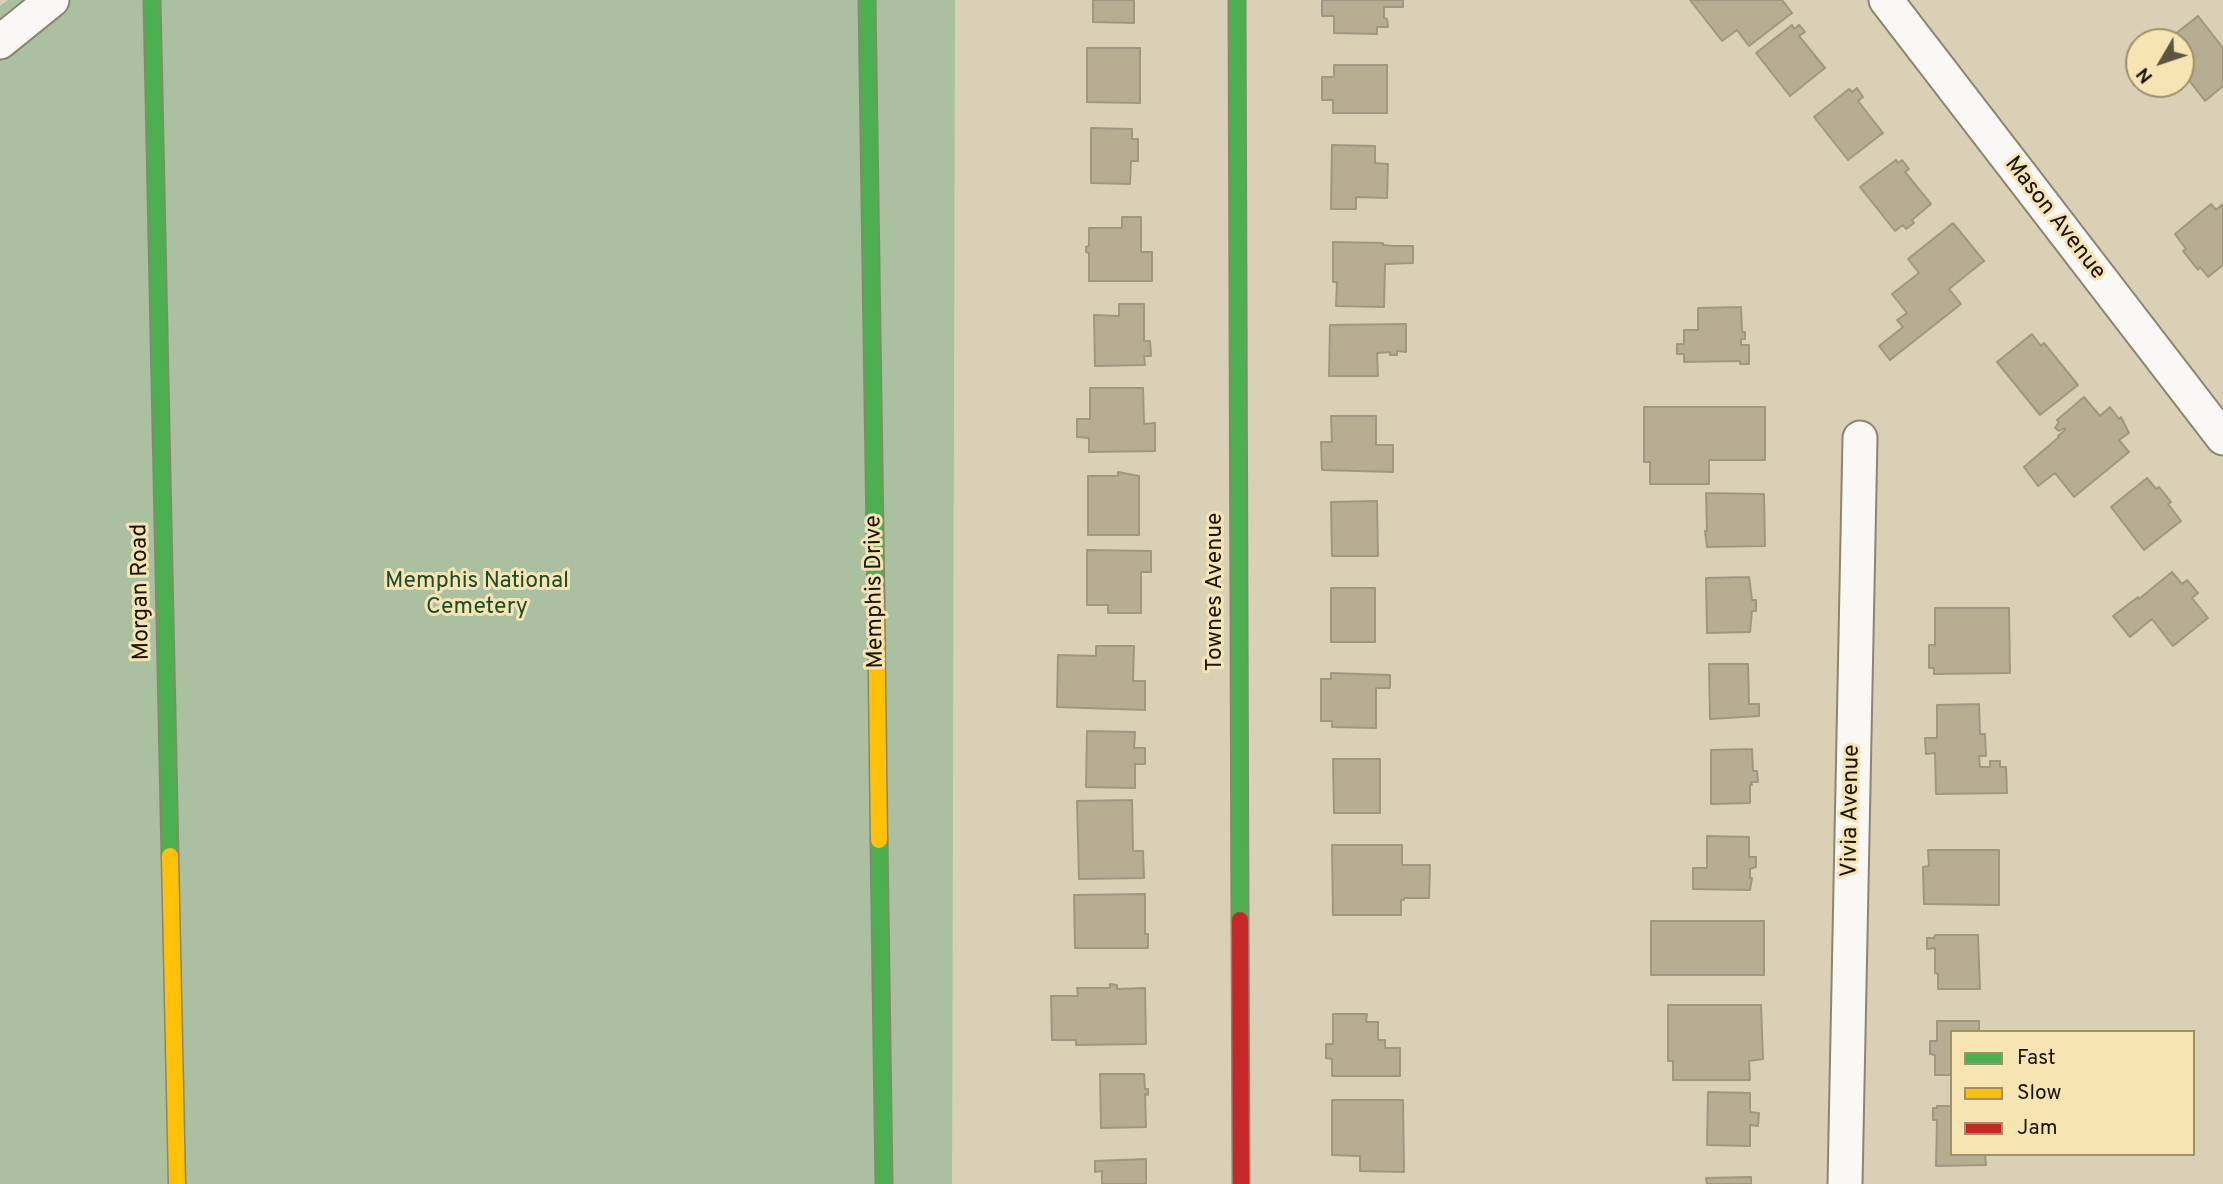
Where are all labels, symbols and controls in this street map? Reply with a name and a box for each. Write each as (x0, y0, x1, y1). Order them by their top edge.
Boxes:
north arrow (2125, 28, 2195, 98)
text: N (2132, 62, 2159, 88)
street label: Mason Avenue (1997, 152, 2111, 286)
street label: Townes Avenue (1202, 513, 1230, 671)
street label: Memphis Drive (861, 515, 891, 669)
street label: Morgan Road (127, 523, 157, 661)
park label: Memphis National Cemetery (385, 568, 569, 622)
street label: Vivia Avenue (1837, 744, 1867, 878)
legend (1950, 1030, 2195, 1156)
text: Fast (2017, 1045, 2056, 1072)
text: Slow (2017, 1080, 2062, 1107)
text: Jam (2017, 1115, 2058, 1142)

